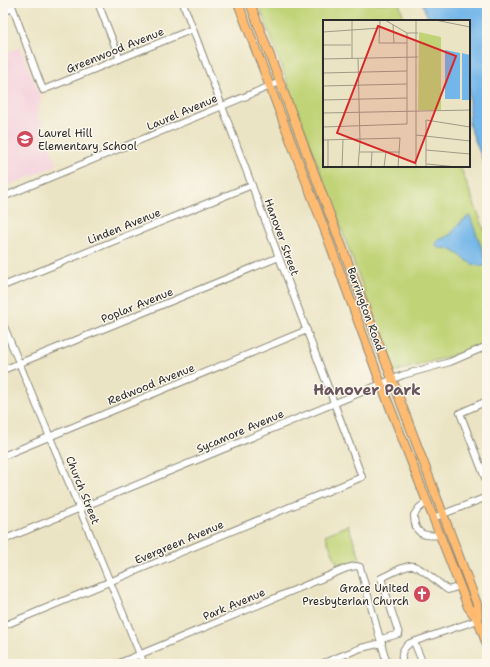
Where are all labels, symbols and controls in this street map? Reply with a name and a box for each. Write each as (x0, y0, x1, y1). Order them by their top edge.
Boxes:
inset map (323, 20, 470, 167)
street label: Greenwood Avenue (64, 24, 166, 77)
street label: Laurel Avenue (145, 91, 220, 134)
place label: Laurel Hill Elementary School (38, 126, 138, 154)
school or university icon: Laurel Hill Elementary School (15, 129, 35, 149)
street label: Hanover Street (261, 197, 302, 278)
street label: Linden Avenue (85, 205, 163, 248)
street label: Barrington Road (343, 265, 388, 353)
street label: Poplar Avenue (99, 284, 175, 327)
street label: Redwood Avenue (105, 360, 197, 409)
district label: Hanover Park (313, 380, 421, 400)
street label: Sycamore Avenue (194, 406, 286, 457)
street label: Church Street (62, 454, 103, 527)
street label: Evergreen Avenue (132, 517, 226, 568)
place label: Grace United Presbyterian Church (302, 581, 409, 609)
church icon: Grace United Presbyterian Church (412, 584, 432, 604)
street label: Park Avenue (201, 585, 268, 624)

